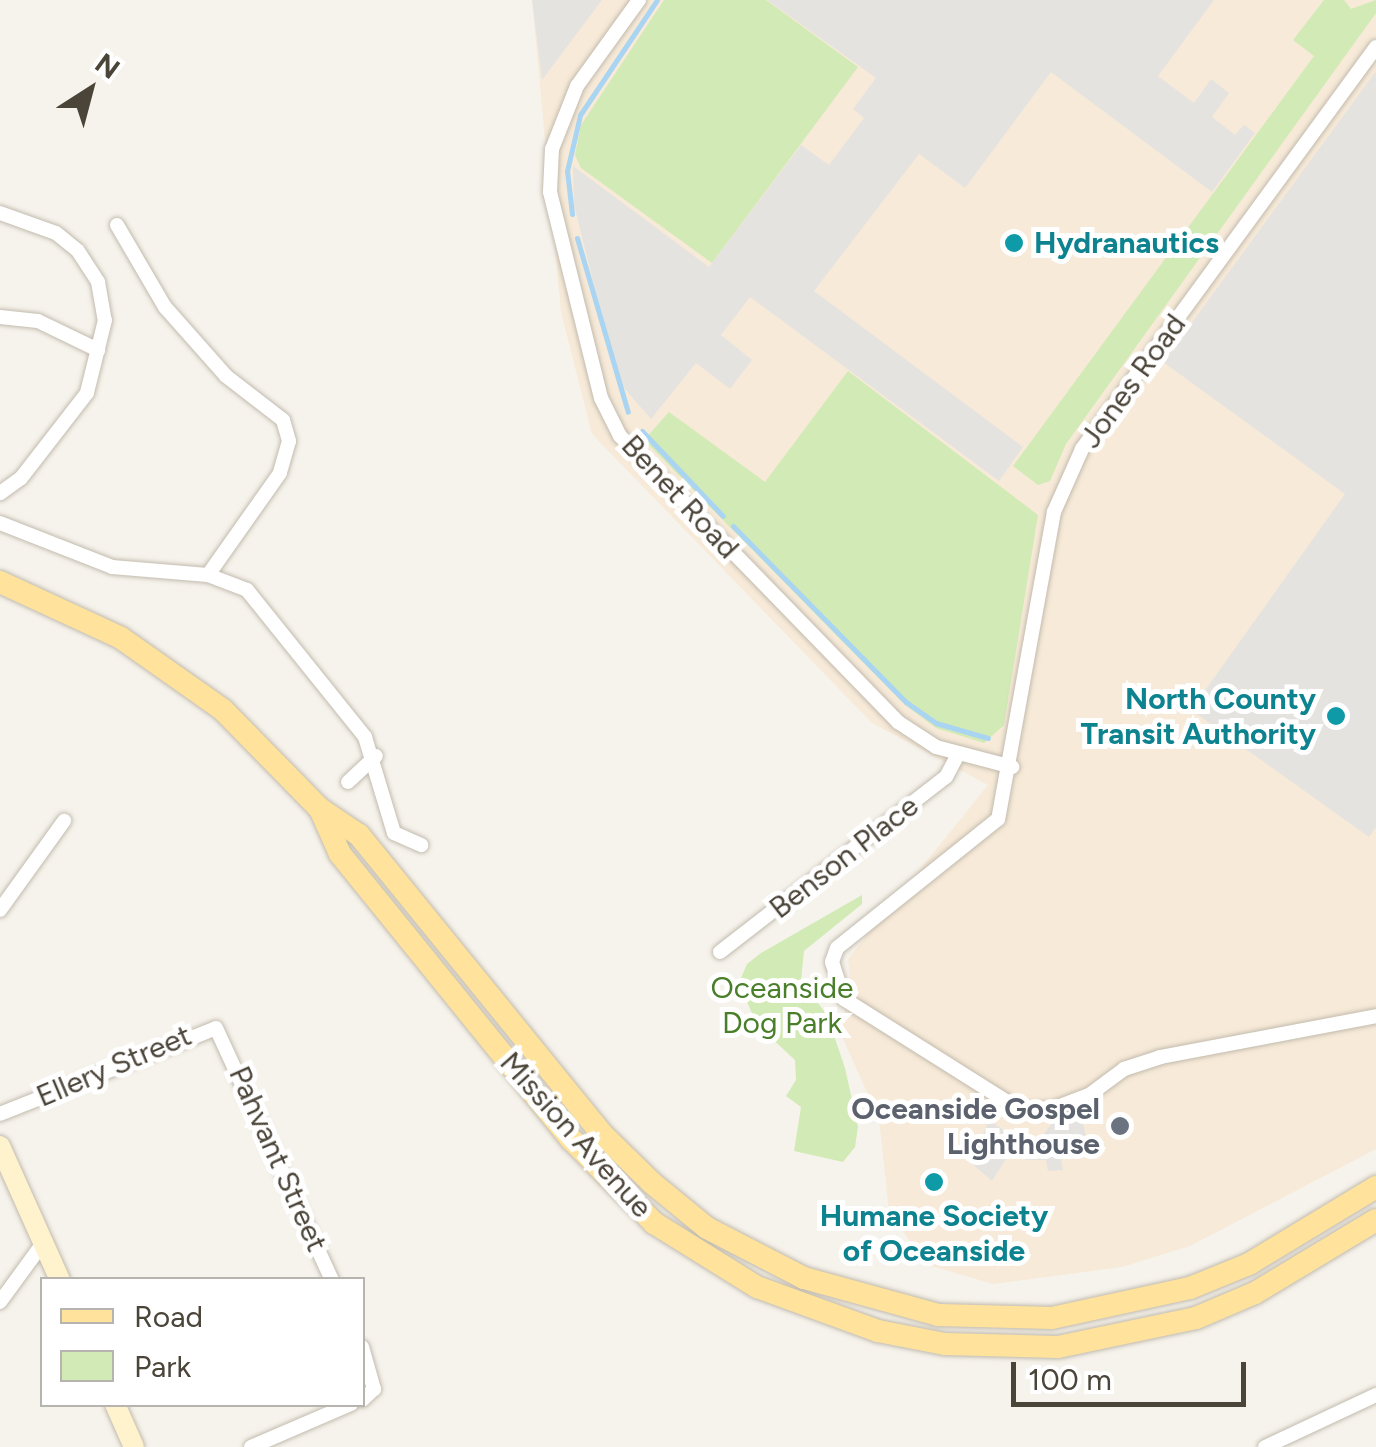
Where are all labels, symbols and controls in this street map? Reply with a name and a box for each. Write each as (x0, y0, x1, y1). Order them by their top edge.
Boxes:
north arrow (40, 40, 140, 140)
text: N (89, 46, 126, 86)
place label: Hydranautics (1034, 225, 1219, 261)
marker: Hydranautics (1003, 232, 1025, 254)
street label: Jones Road (1072, 307, 1194, 455)
street label: Benet Road (614, 428, 746, 566)
place label: North County Transit Authority (1081, 681, 1316, 752)
marker: North County Transit Authority (1325, 705, 1347, 727)
street label: Benson Place (762, 788, 926, 926)
park label: Oceanside Dog Park (711, 970, 853, 1040)
street label: Ellery Street (31, 1017, 197, 1115)
street label: Mission Avenue (492, 1045, 660, 1225)
street label: Pahvant Street (221, 1061, 335, 1257)
place label: Oceanside Gospel Lighthouse (851, 1091, 1100, 1162)
marker: Oceanside Gospel Lighthouse (1109, 1115, 1131, 1137)
marker: Humane Society of Oceanside (923, 1171, 945, 1193)
place label: Humane Society of Oceanside (820, 1198, 1048, 1268)
legend (40, 1277, 365, 1407)
text: Road (134, 1298, 203, 1335)
scale bar (1016, 1342, 1251, 1404)
text: Park (134, 1348, 191, 1385)
text: 100 m (1028, 1361, 1112, 1398)

